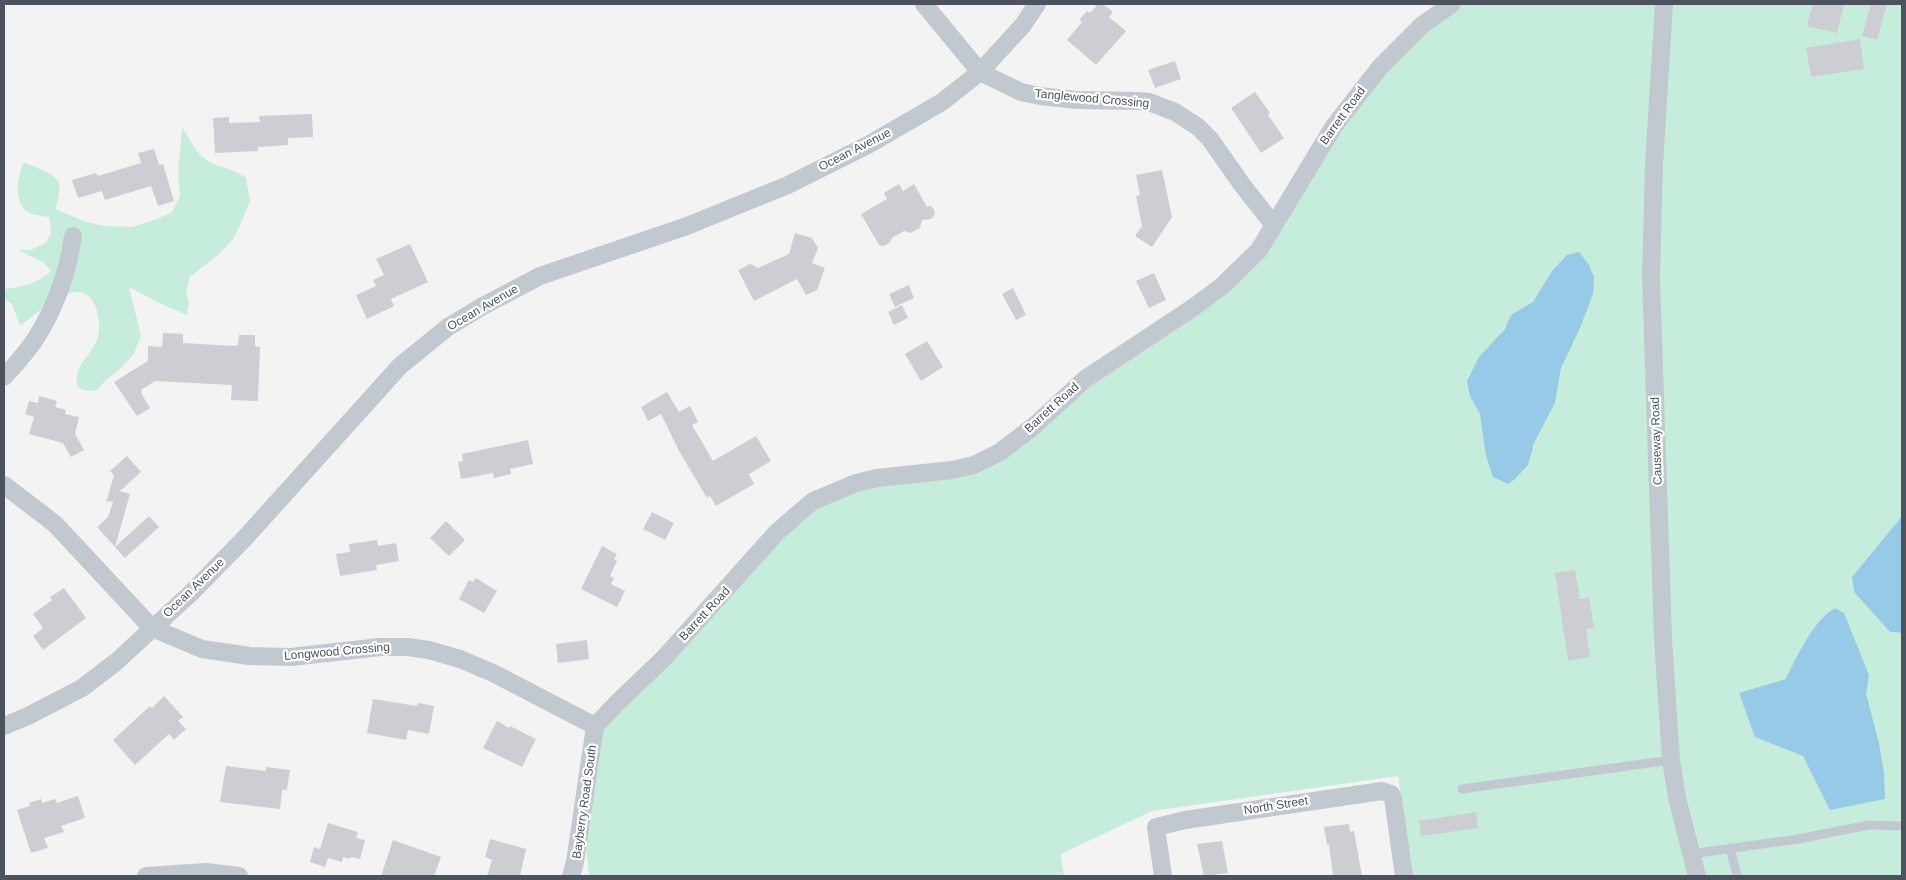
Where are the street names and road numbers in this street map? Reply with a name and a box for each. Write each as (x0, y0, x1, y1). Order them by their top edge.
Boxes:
street label: Barrett Road (1317, 84, 1369, 148)
street label: Tanglewood Crossing (1034, 87, 1150, 111)
street label: Ocean Avenue (816, 126, 894, 174)
street label: Ocean Avenue (445, 282, 521, 334)
street label: Barrett Road (1022, 380, 1082, 436)
street label: Causeway Road (1648, 397, 1666, 485)
street label: Ocean Avenue (161, 555, 227, 621)
street label: Barrett Road (677, 584, 733, 644)
street label: Longwood Crossing (284, 640, 390, 664)
street label: Bayberry Road South (570, 744, 600, 860)
street label: North Street (1243, 794, 1309, 818)

